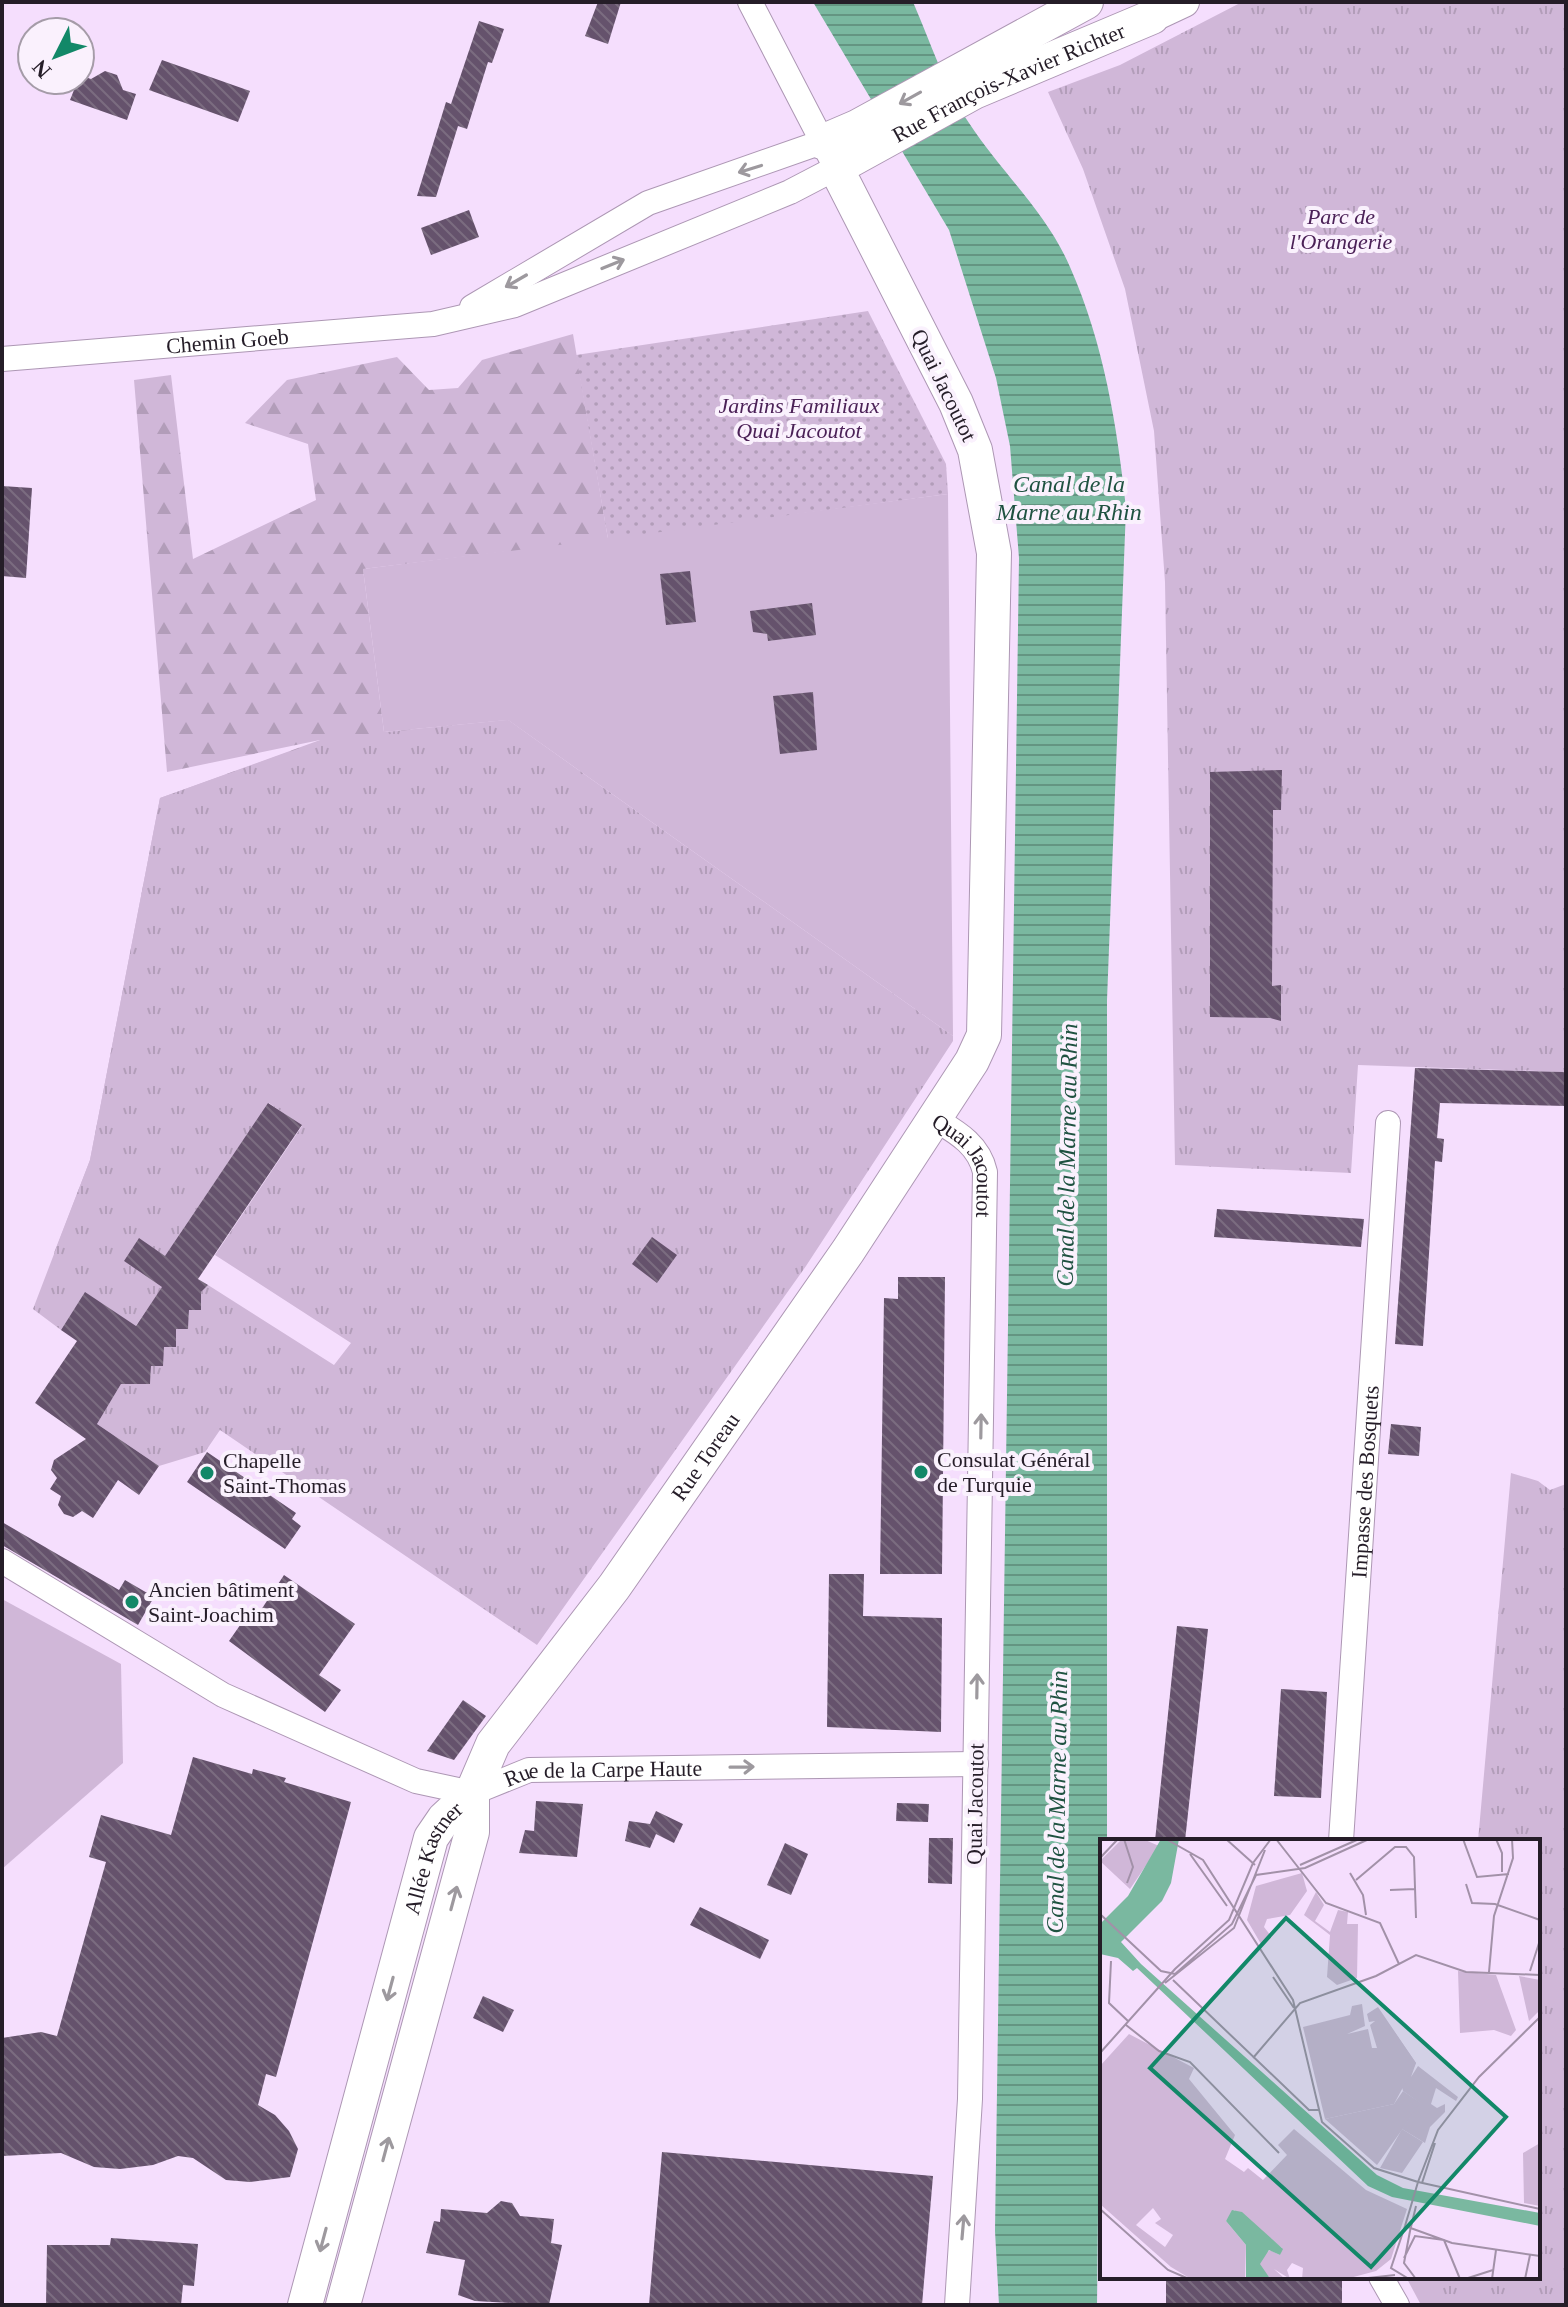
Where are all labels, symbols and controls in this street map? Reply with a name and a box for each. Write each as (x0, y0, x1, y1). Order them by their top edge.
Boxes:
north arrow (16, 16, 96, 96)
street label: Rue François-Xavier Richter (888, 17, 1129, 147)
text: N (27, 55, 56, 83)
one-way arrow (899, 90, 922, 106)
one-way arrow (737, 162, 763, 177)
park label: Parc de l'Orangerie (1290, 204, 1392, 254)
one-way arrow (600, 256, 625, 271)
one-way arrow (505, 273, 528, 289)
street label: Chemin Goeb (165, 323, 289, 358)
street label: Quai Jacoutot (906, 325, 982, 445)
park label: Jardins Familiaux Quai Jacoutot (718, 393, 880, 443)
water label: Canal de la Marne au Rhin (995, 471, 1142, 525)
water label: Canal de la Marne au Rhin (1052, 1023, 1082, 1287)
street label: Quai Jacoutot (928, 1108, 997, 1218)
street label: Impasse des Bosquets (1346, 1385, 1383, 1579)
street label: Rue Toreau (666, 1408, 744, 1505)
one-way arrow (973, 1413, 989, 1440)
place label: Consulat Général de Turquie (937, 1447, 1090, 1497)
place label: Chapelle Saint-Thomas (223, 1448, 346, 1498)
marker: Consulat Général de Turquie (912, 1463, 930, 1481)
marker: Chapelle Saint-Thomas (198, 1464, 216, 1482)
place label: Ancien bâtiment Saint-Joachim (148, 1577, 294, 1627)
marker: Ancien bâtiment Saint-Joachim (123, 1593, 141, 1611)
water label: Canal de la Marne au Rhin (1042, 1670, 1072, 1934)
one-way arrow (969, 1673, 985, 1700)
street label: Quai Jacoutot (961, 1743, 989, 1865)
street label: Rue de la Carpe Haute (500, 1755, 702, 1791)
one-way arrow (728, 1759, 755, 1775)
street label: Allée Kastner (398, 1796, 468, 1917)
inset map (1100, 1839, 1540, 2279)
one-way arrow (448, 1885, 463, 1911)
one-way arrow (382, 1975, 397, 2001)
one-way arrow (379, 2136, 394, 2162)
one-way arrow (956, 2214, 971, 2241)
one-way arrow (314, 2226, 329, 2252)

